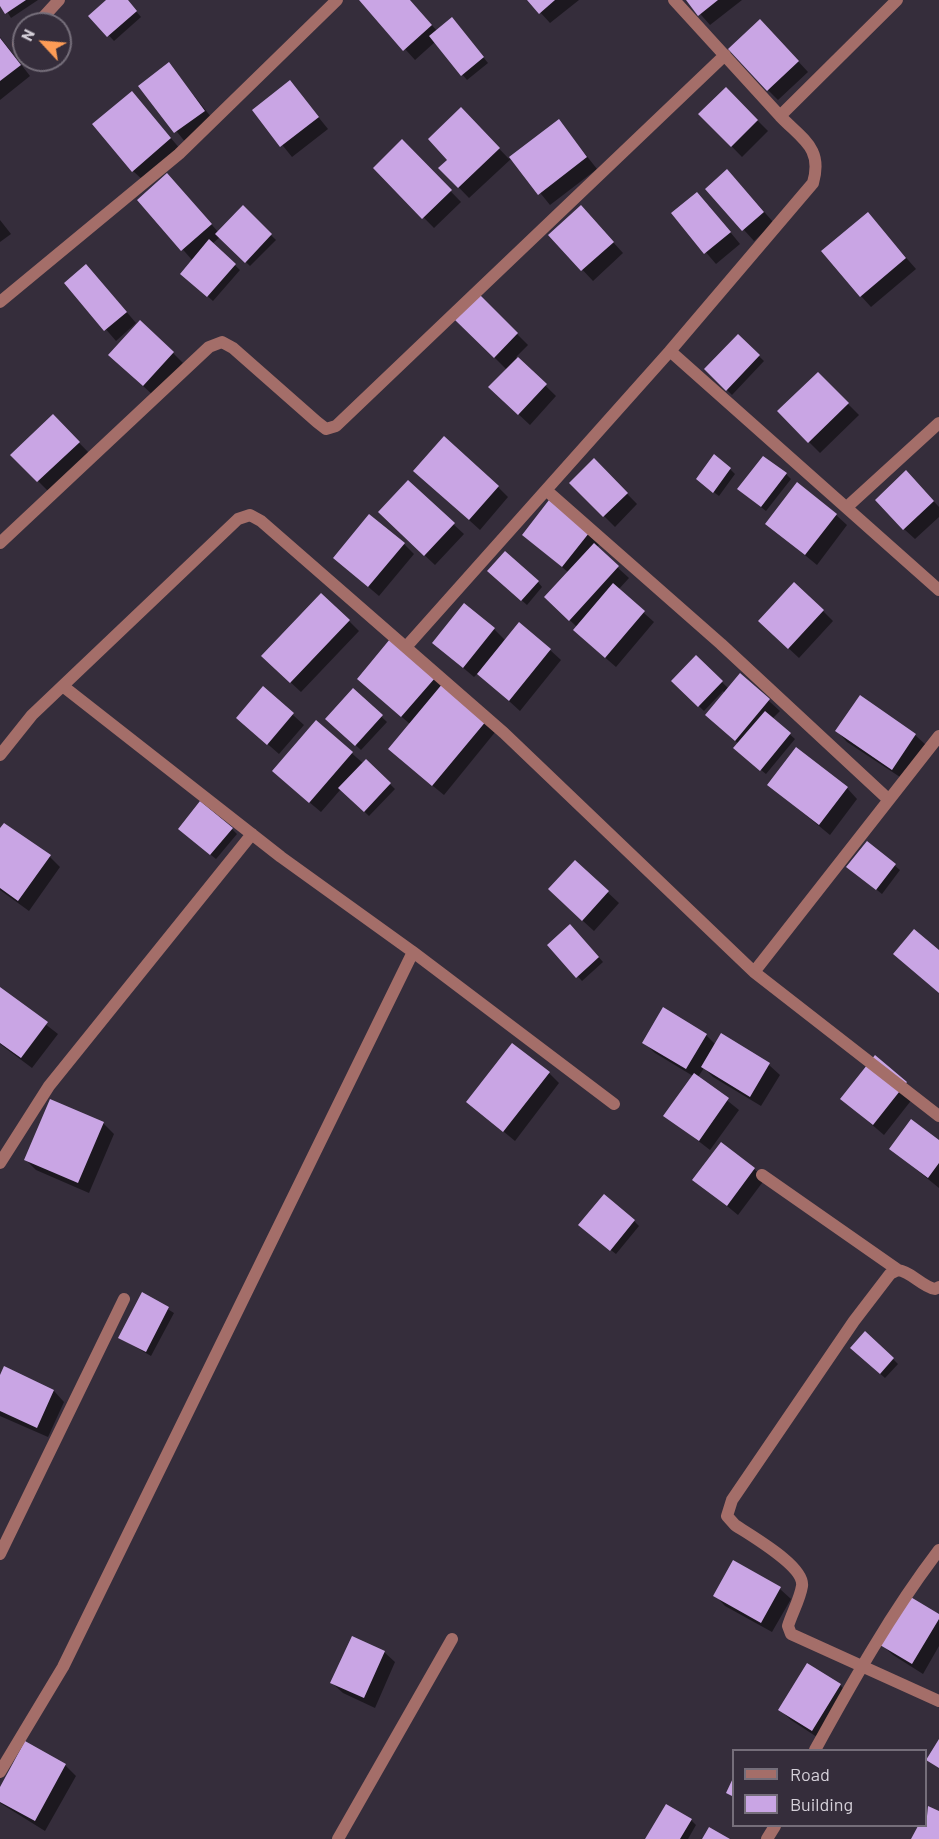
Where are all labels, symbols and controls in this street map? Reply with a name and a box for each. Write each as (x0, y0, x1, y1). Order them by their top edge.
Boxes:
north arrow (12, 12, 72, 72)
text: N (16, 26, 38, 44)
legend (732, 1749, 927, 1827)
text: Road (790, 1763, 830, 1785)
text: Building (790, 1793, 853, 1815)

